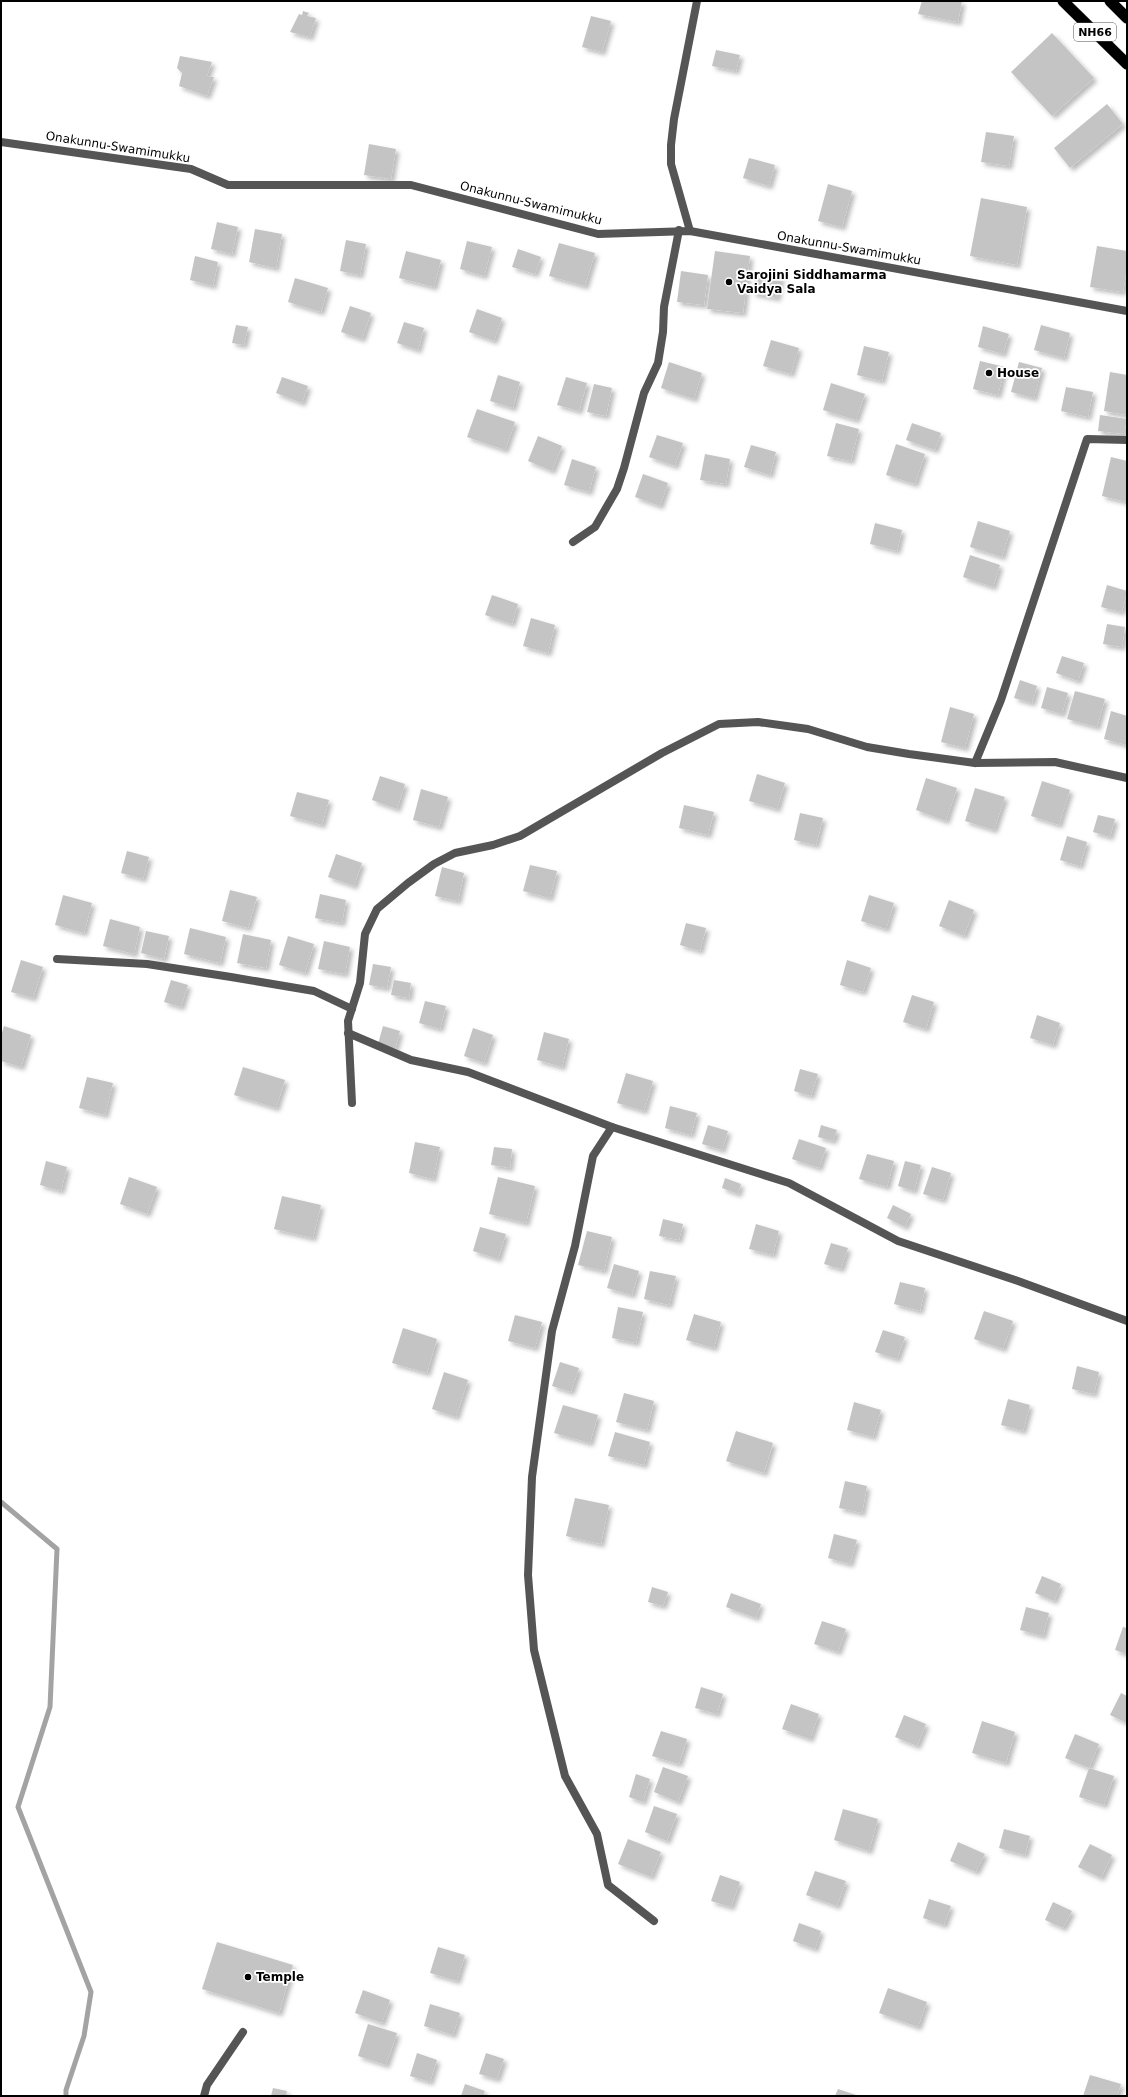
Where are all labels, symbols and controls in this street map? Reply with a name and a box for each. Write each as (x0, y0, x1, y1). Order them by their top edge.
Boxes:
road number: NH66 (1074, 23, 1116, 41)
street label: Onakunnu-Swamimukku (45, 129, 191, 165)
street label: Onakunnu-Swamimukku (458, 179, 604, 227)
street label: Onakunnu-Swamimukku (776, 228, 922, 268)
place label: Sarojini Siddhamarma Vaidya Sala (737, 268, 887, 296)
marker: Sarojini Siddhamarma Vaidya Sala (724, 277, 734, 287)
place label: House (997, 366, 1039, 380)
marker: House (984, 368, 994, 378)
place label: Temple (256, 1970, 304, 1984)
marker: Temple (243, 1972, 253, 1982)

